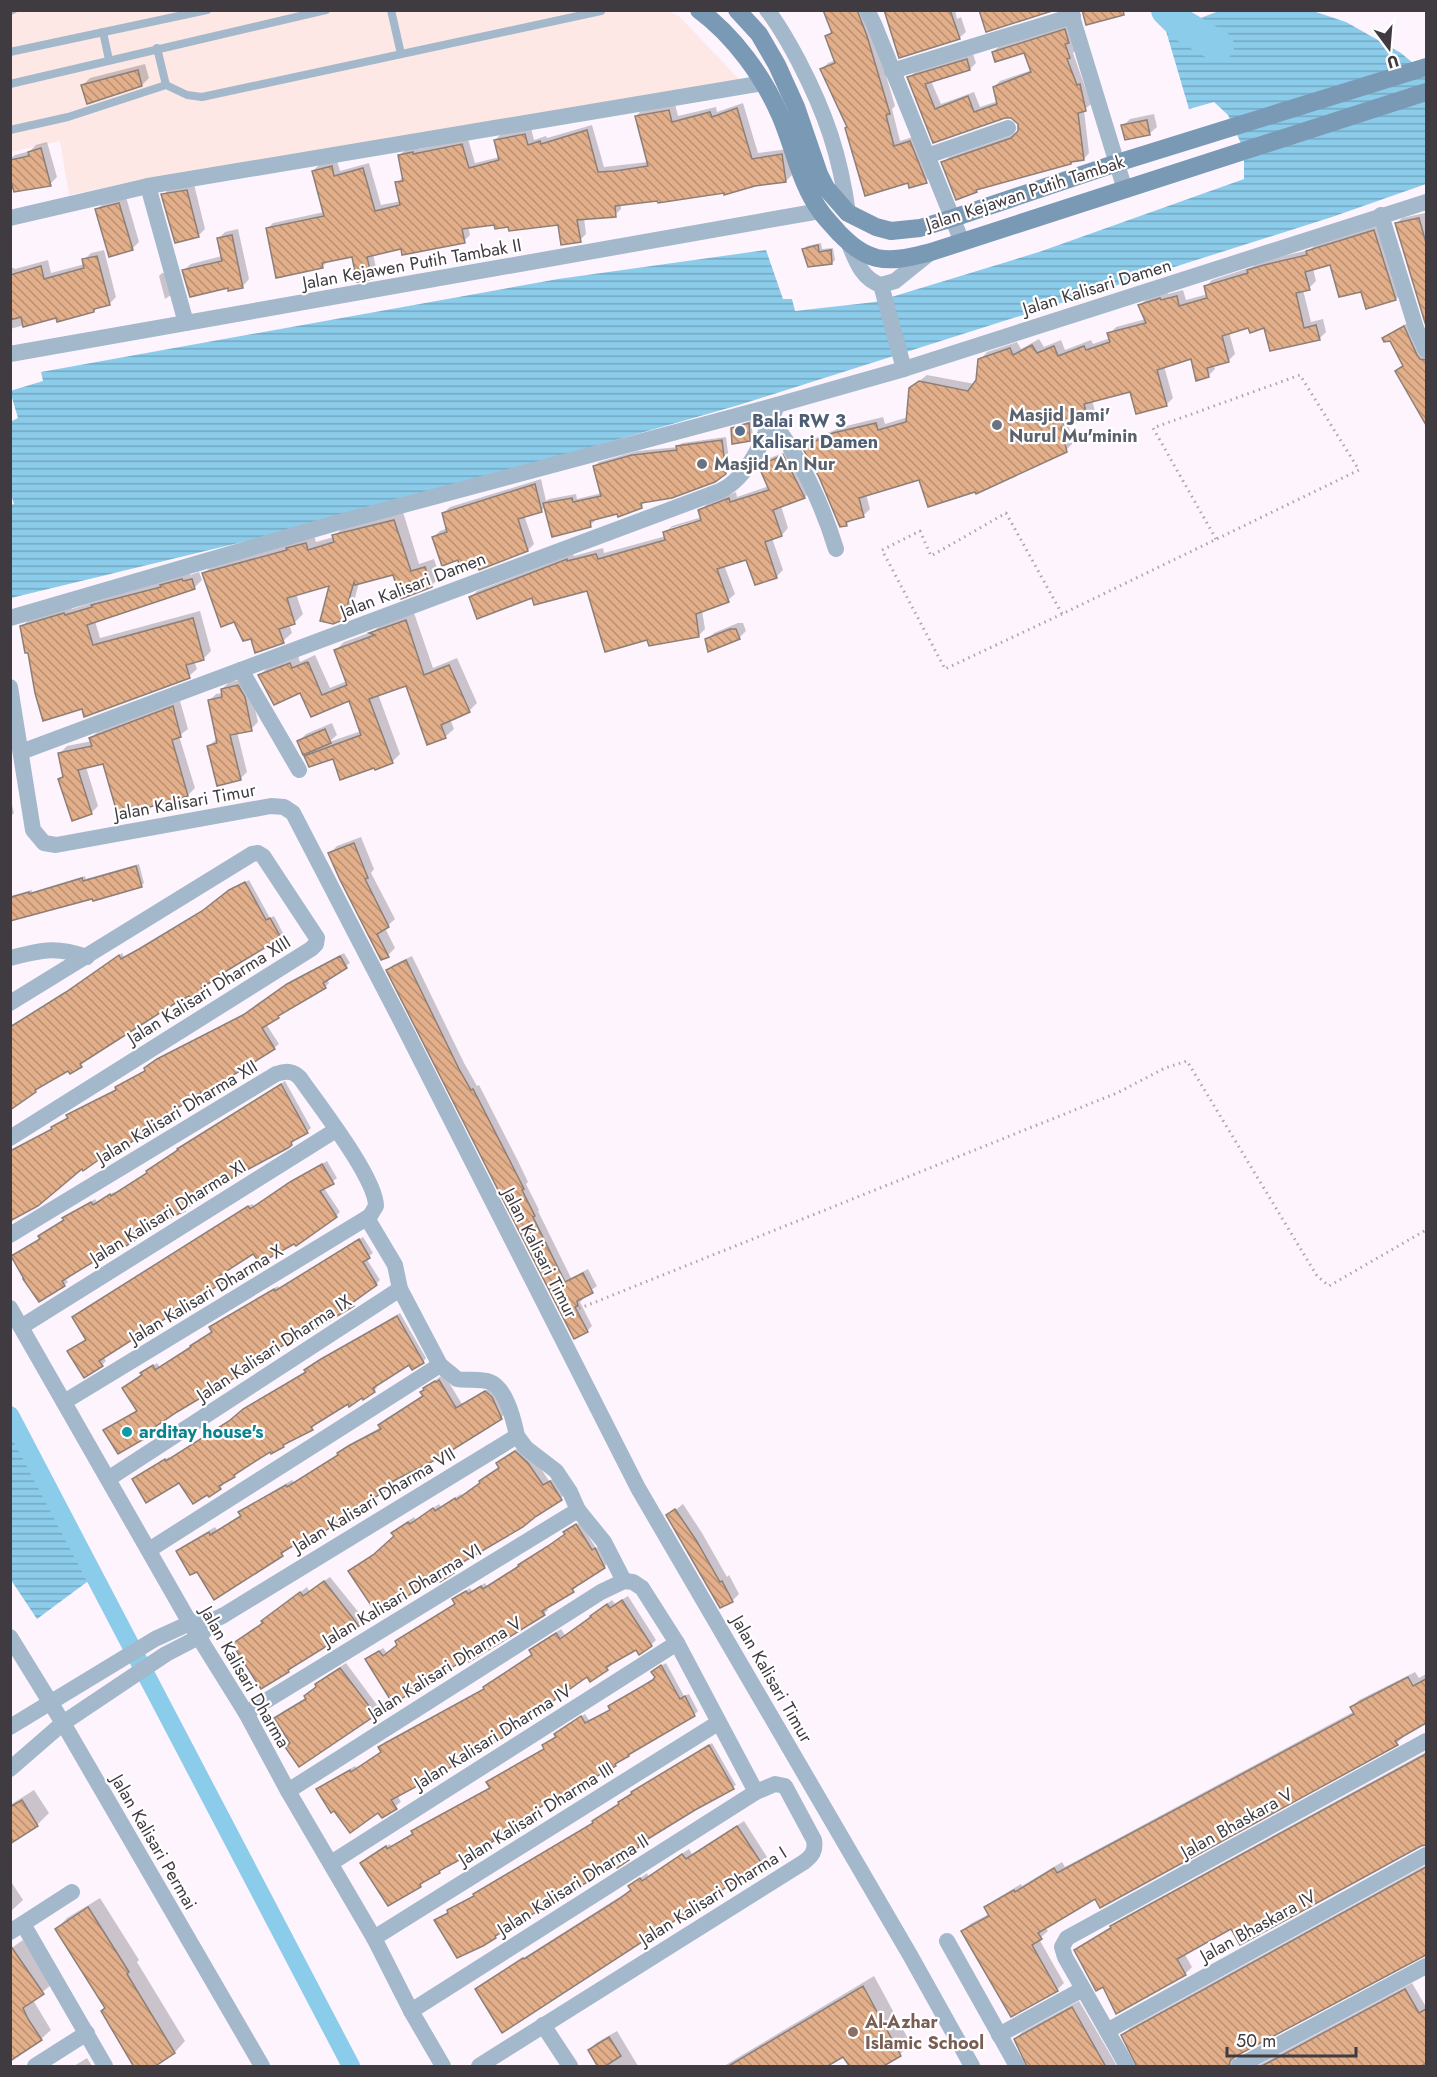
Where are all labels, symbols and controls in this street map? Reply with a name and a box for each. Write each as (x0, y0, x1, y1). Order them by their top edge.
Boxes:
north arrow (1359, 18, 1419, 78)
text: U (1384, 49, 1402, 75)
street label: Jalan Kejawan Putih Tambak (921, 149, 1128, 238)
street label: Jalan Kejawen Putih Tambak II (299, 232, 523, 296)
street label: Jalan Kalisari Damen (1018, 252, 1174, 323)
place label: Masjid Jami' Nurul Mu'minin (1009, 402, 1138, 449)
place label: Balai RW 3 Kalisari Damen (752, 408, 878, 455)
marker: Masjid Jami' Nurul Mu'minin (990, 418, 1004, 432)
marker: Balai RW 3 Kalisari Damen (733, 424, 747, 438)
place label: Masjid An Nur (714, 451, 836, 477)
marker: Masjid An Nur (695, 457, 709, 471)
street label: Jalan Kalisari Damen (335, 545, 490, 625)
street label: Jalan Kalisari Timur (110, 777, 259, 828)
street label: Jalan Kalisari Dharma XIII (121, 929, 296, 1052)
street label: Jalan Kalisari Dharma XII (90, 1054, 263, 1172)
street label: Jalan Kalisari Dharma XI (83, 1153, 251, 1272)
street label: Jalan Kalisari Timur (495, 1182, 584, 1323)
street label: Jalan Kalisari Dharma X (123, 1238, 288, 1351)
street label: Jalan Kalisari Dharma IX (190, 1288, 356, 1409)
place label: arditay house's (139, 1419, 263, 1445)
marker: arditay house's (120, 1425, 134, 1439)
street label: Jalan Kalisari Dharma VII (286, 1441, 460, 1560)
street label: Jalan Kalisari Dharma VI (316, 1537, 486, 1654)
street label: Jalan Kalisari Dharma (193, 1600, 296, 1753)
street label: Jalan Kalisari Timur (724, 1609, 819, 1748)
street label: Jalan Kalisari Dharma V (361, 1610, 527, 1727)
street label: Jalan Kalisari Dharma IV (408, 1678, 577, 1797)
street label: Jalan Kalisari Dharma III (452, 1756, 618, 1873)
street label: Jalan Kalisari Permai (104, 1768, 203, 1915)
street label: Jalan Bhaskara V (1174, 1781, 1298, 1866)
street label: Jalan Kalisari Dharma II (491, 1828, 654, 1943)
street label: Jalan Kalisari Dharma I (633, 1840, 792, 1953)
street label: Jalan Bhaskara IV (1193, 1883, 1321, 1970)
place label: Al-Azhar Islamic School (864, 2009, 984, 2056)
scale bar (1227, 2020, 1356, 2058)
marker: Al-Azhar Islamic School (846, 2025, 860, 2039)
text: 50 m (1236, 2028, 1276, 2054)

